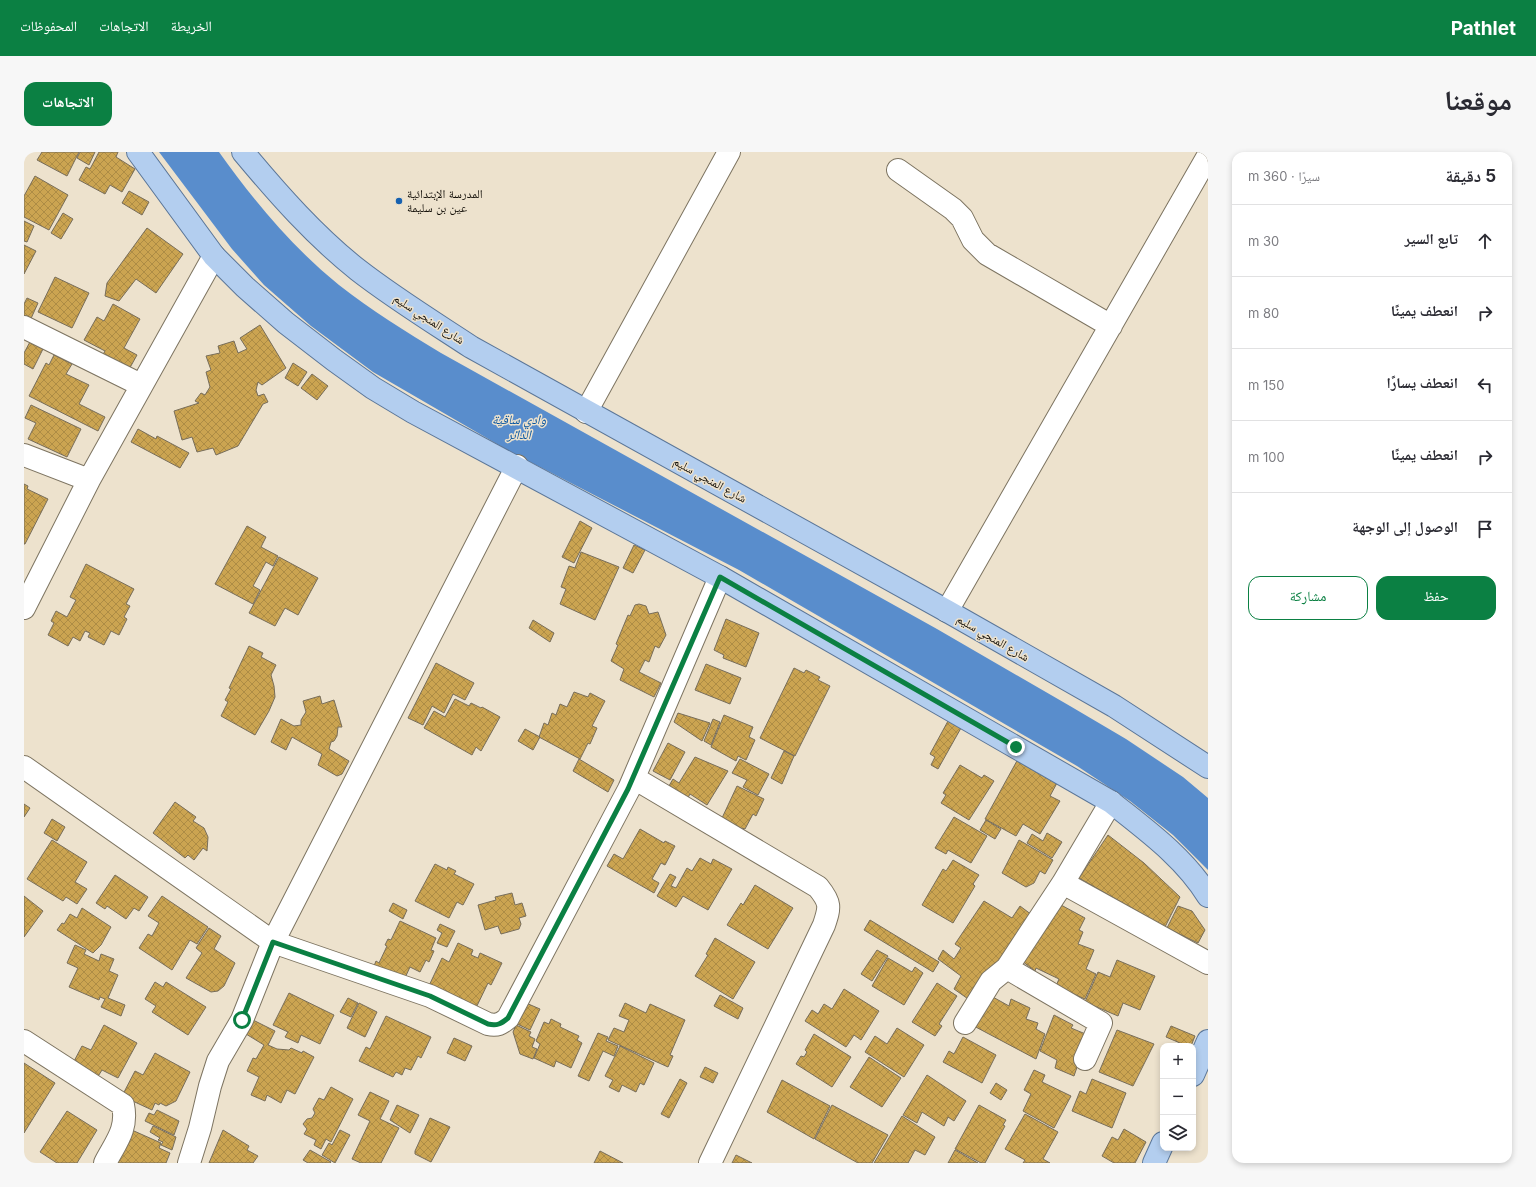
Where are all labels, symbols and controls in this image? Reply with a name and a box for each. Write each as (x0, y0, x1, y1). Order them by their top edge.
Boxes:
text: المحفوظات (20, 17, 77, 34)
text: الاتجاهات (99, 17, 149, 34)
text: الخريطة (171, 17, 212, 34)
text: Pathlet (1451, 17, 1516, 40)
button: الاتجاهات (24, 82, 112, 126)
text: موقعنا (1444, 83, 1512, 117)
text: 5 دقيقة (1445, 166, 1496, 186)
text: سيرًا · 360 m (1248, 168, 1320, 184)
place label: المدرسة الإبتدائية عين بن سليمة (407, 186, 483, 215)
marker: المدرسة الإبتدائية عين بن سليمة (394, 196, 404, 206)
text: تابع السير (1404, 229, 1458, 248)
icon: ahead (1474, 230, 1496, 252)
text: 30 m (1248, 233, 1279, 249)
street label: شارع المنجي سليم (389, 290, 467, 350)
text: انعطف يمينًا (1391, 301, 1458, 320)
icon: right (1474, 302, 1496, 324)
text: 80 m (1248, 305, 1279, 321)
text: انعطف يسارًا (1386, 373, 1458, 392)
icon: left (1474, 374, 1496, 396)
text: 150 m (1248, 377, 1284, 393)
water label: وادي ساقية الدائر (492, 411, 546, 442)
text: انعطف يمينًا (1391, 445, 1458, 464)
icon: right (1474, 446, 1496, 468)
text: 100 m (1248, 449, 1285, 465)
street label: شارع المنجي سليم (670, 453, 749, 509)
text: الوصول إلى الوجهة (1352, 517, 1458, 536)
icon: arrive (1474, 518, 1496, 540)
button: مشاركة (1248, 576, 1368, 620)
button: حفظ (1376, 576, 1496, 620)
street label: شارع المنجي سليم (953, 611, 1032, 667)
route end (1007, 738, 1025, 756)
route start (233, 1011, 251, 1029)
map controls (1160, 1043, 1196, 1151)
button: + (1160, 1043, 1196, 1079)
button: − (1160, 1079, 1196, 1115)
button: layers (1160, 1115, 1196, 1151)

